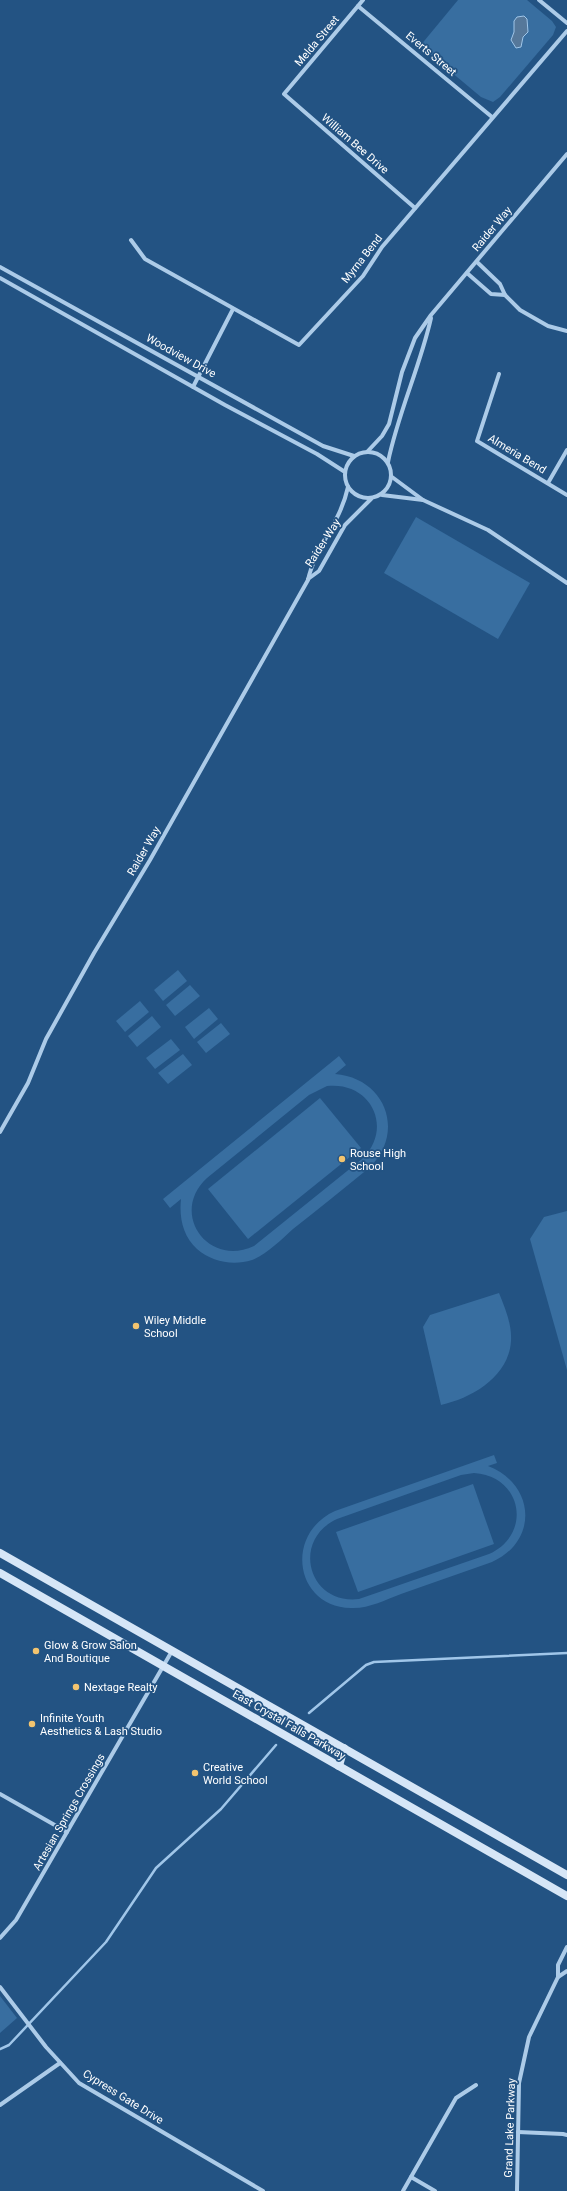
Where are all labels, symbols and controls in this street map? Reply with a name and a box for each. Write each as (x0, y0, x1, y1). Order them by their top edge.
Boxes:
street label: Melda Street (292, 13, 342, 69)
street label: Everts Street (403, 29, 459, 79)
street label: William Bee Drive (319, 111, 391, 177)
street label: Raider Way (469, 203, 515, 254)
street label: Myrna Bend (339, 232, 385, 286)
street label: Woodview Drive (144, 331, 218, 381)
street label: Almeria Bend (486, 432, 548, 476)
street label: Raider Way (303, 516, 344, 569)
street label: Raider Way (125, 823, 164, 878)
place label: Rouse High School (350, 1147, 406, 1173)
marker: Rouse High School (337, 1154, 347, 1164)
place label: Wiley Middle School (144, 1314, 206, 1340)
marker: Wiley Middle School (131, 1321, 141, 1331)
place label: Glow & Grow Salon And Boutique (44, 1639, 137, 1665)
marker: Glow & Grow Salon And Boutique (31, 1646, 41, 1656)
place label: Nextage Realty (84, 1681, 158, 1694)
marker: Nextage Realty (71, 1682, 81, 1692)
street label: East Crystal Falls Parkway (230, 1687, 348, 1763)
place label: Infinite Youth Aesthetics & Lash Studio (40, 1712, 162, 1738)
marker: Infinite Youth Aesthetics & Lash Studio (27, 1719, 37, 1729)
street label: Artesian Springs Crossings (30, 1751, 108, 1873)
place label: Creative World School (203, 1761, 268, 1787)
marker: Creative World School (190, 1768, 200, 1778)
street label: Cypress Gate Drive (80, 2067, 166, 2127)
street label: Grand Lake Parkway (502, 2077, 518, 2178)

